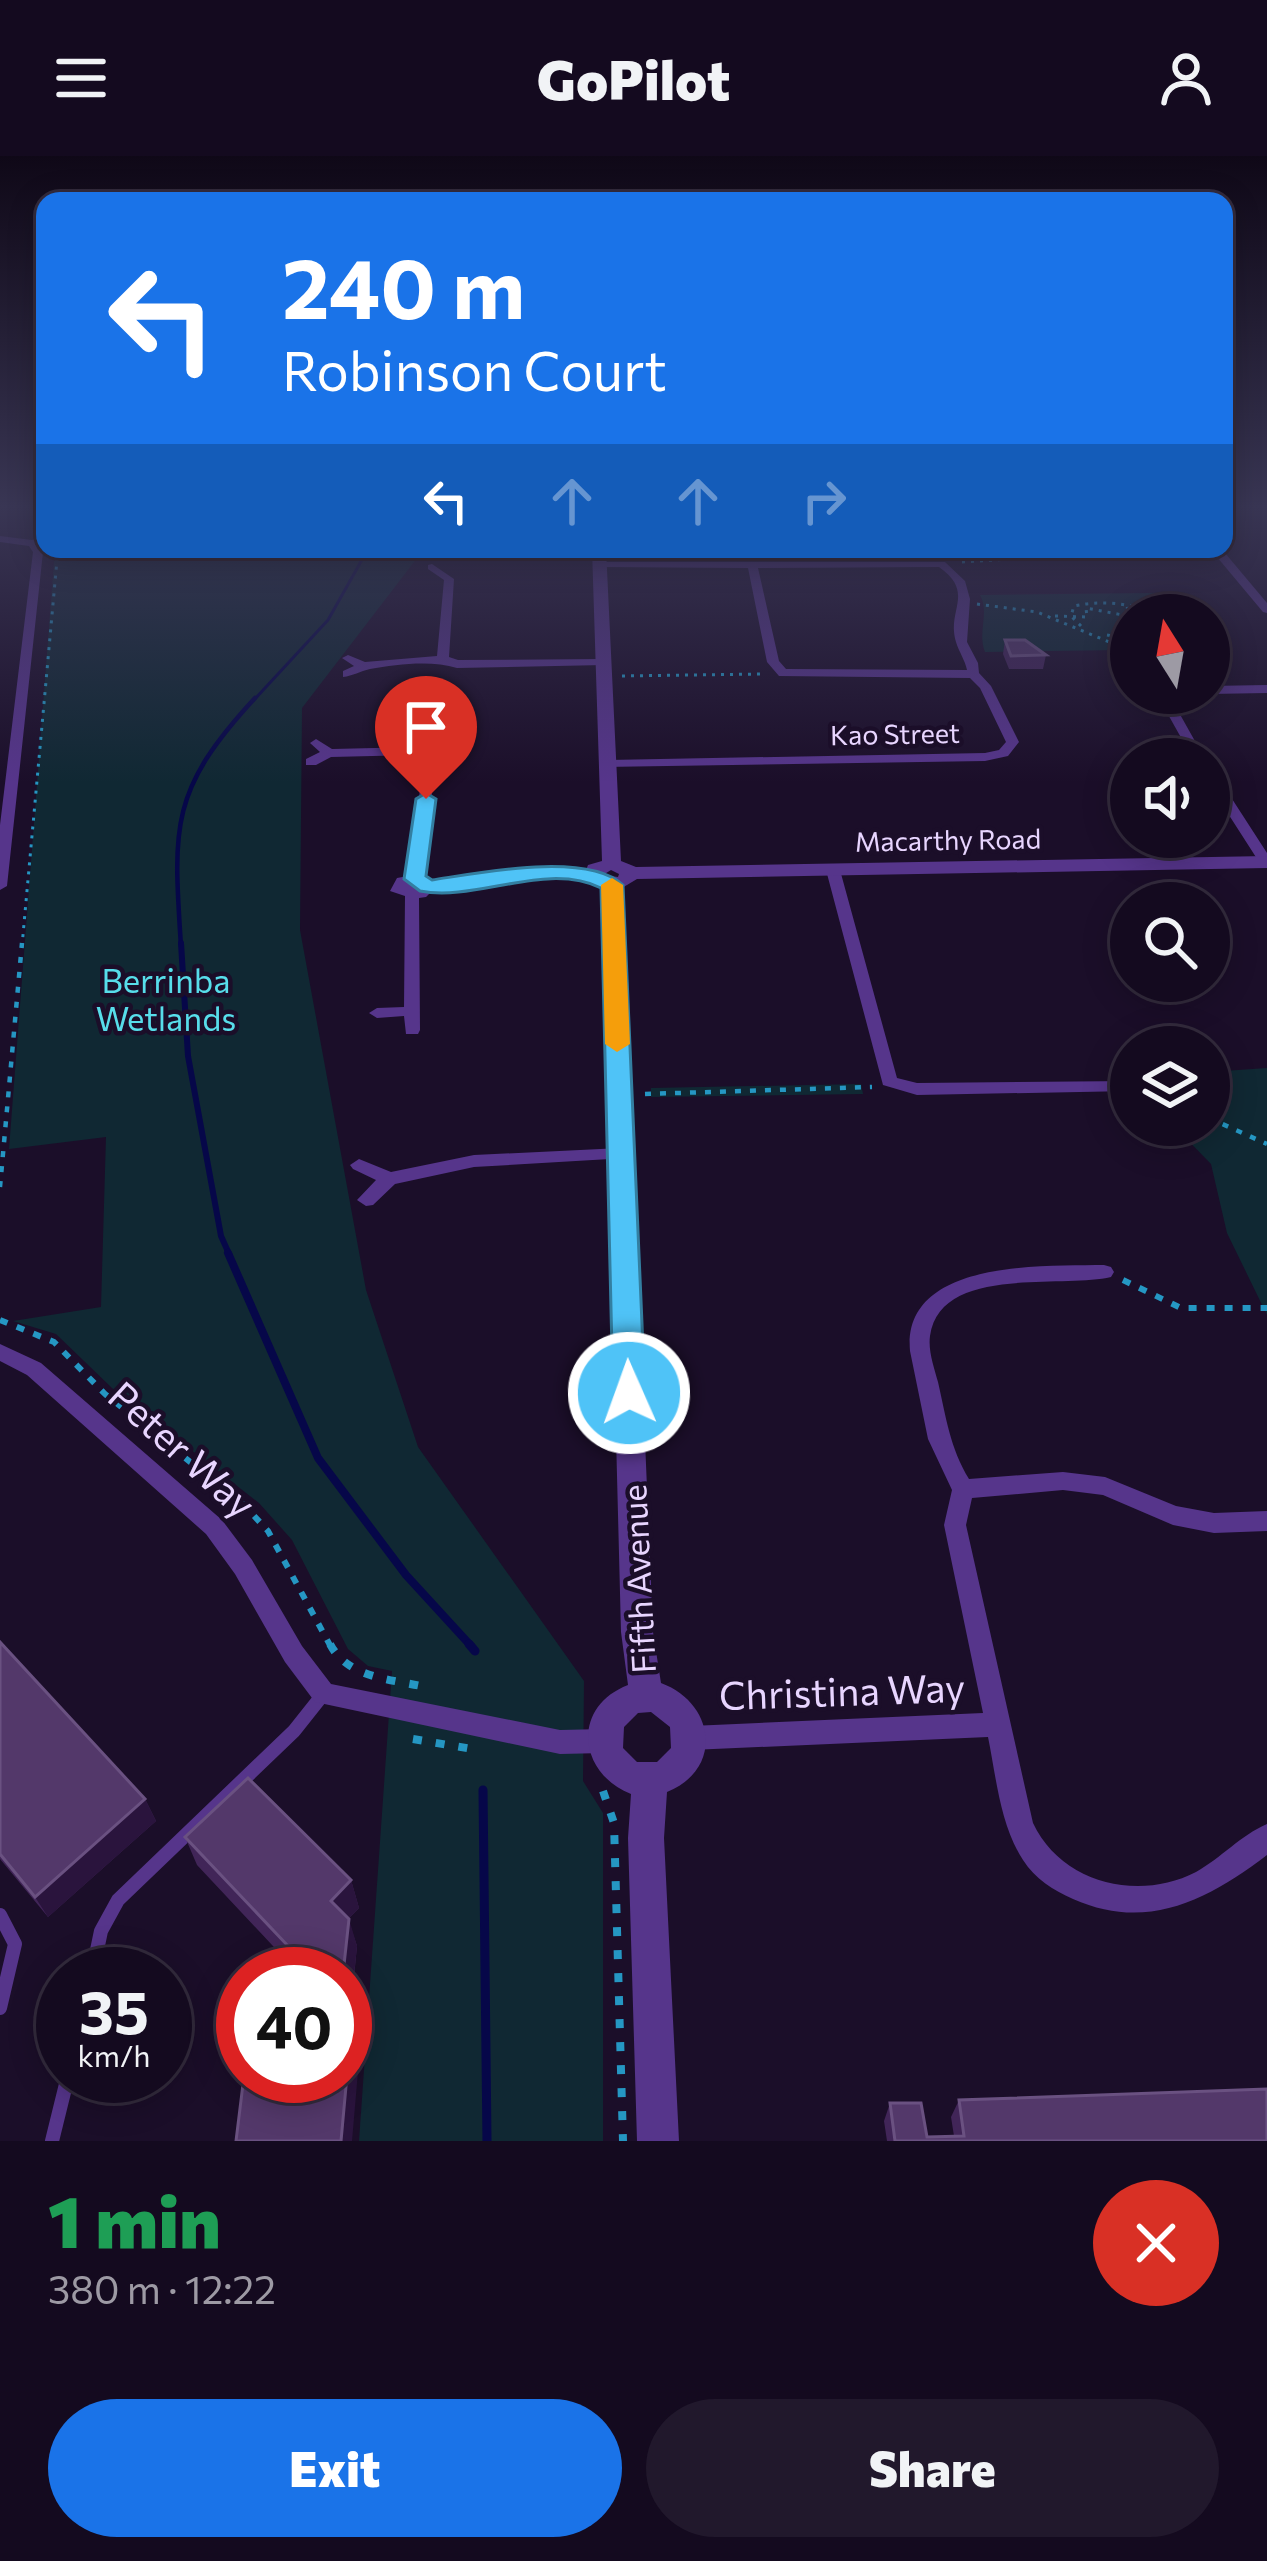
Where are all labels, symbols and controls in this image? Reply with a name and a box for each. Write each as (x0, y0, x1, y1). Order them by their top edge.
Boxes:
icon: menu (48, 45, 114, 111)
text: GoPilot (537, 45, 730, 111)
icon: person (1153, 45, 1219, 111)
text: 240 m (282, 234, 525, 336)
icon: left (84, 240, 240, 396)
text: Robinson Court (282, 336, 667, 402)
icon: left (413, 468, 479, 534)
icon: ahead (539, 468, 605, 534)
icon: ahead (665, 468, 731, 534)
icon: right (791, 468, 857, 534)
north arrow (1110, 594, 1230, 714)
map controls (1110, 594, 1230, 1146)
pin (375, 676, 477, 799)
icon: arrive (393, 694, 459, 760)
street label: Kao Street (830, 716, 960, 751)
button: sound (1110, 738, 1230, 858)
street label: Macarthy Road (854, 821, 1041, 858)
button: search (1110, 882, 1230, 1002)
park label: Berrinba Wetlands (96, 959, 236, 1038)
button: layers (1110, 1026, 1230, 1146)
position arrow (566, 1330, 692, 1456)
street label: Peter Way (100, 1370, 267, 1527)
street label: Fifth Avenue (612, 1484, 663, 1675)
street label: Christina Way (718, 1662, 966, 1718)
speed limit sign: 40 (216, 1947, 372, 2103)
text: 35 (79, 1973, 149, 2046)
text: km/h (78, 2036, 150, 2073)
text: 1 min (48, 2175, 221, 2263)
button: close (1093, 2180, 1219, 2306)
text: 380 m · 12:22 (48, 2264, 276, 2312)
button: Exit (48, 2399, 622, 2537)
button: Share (646, 2399, 1219, 2537)

